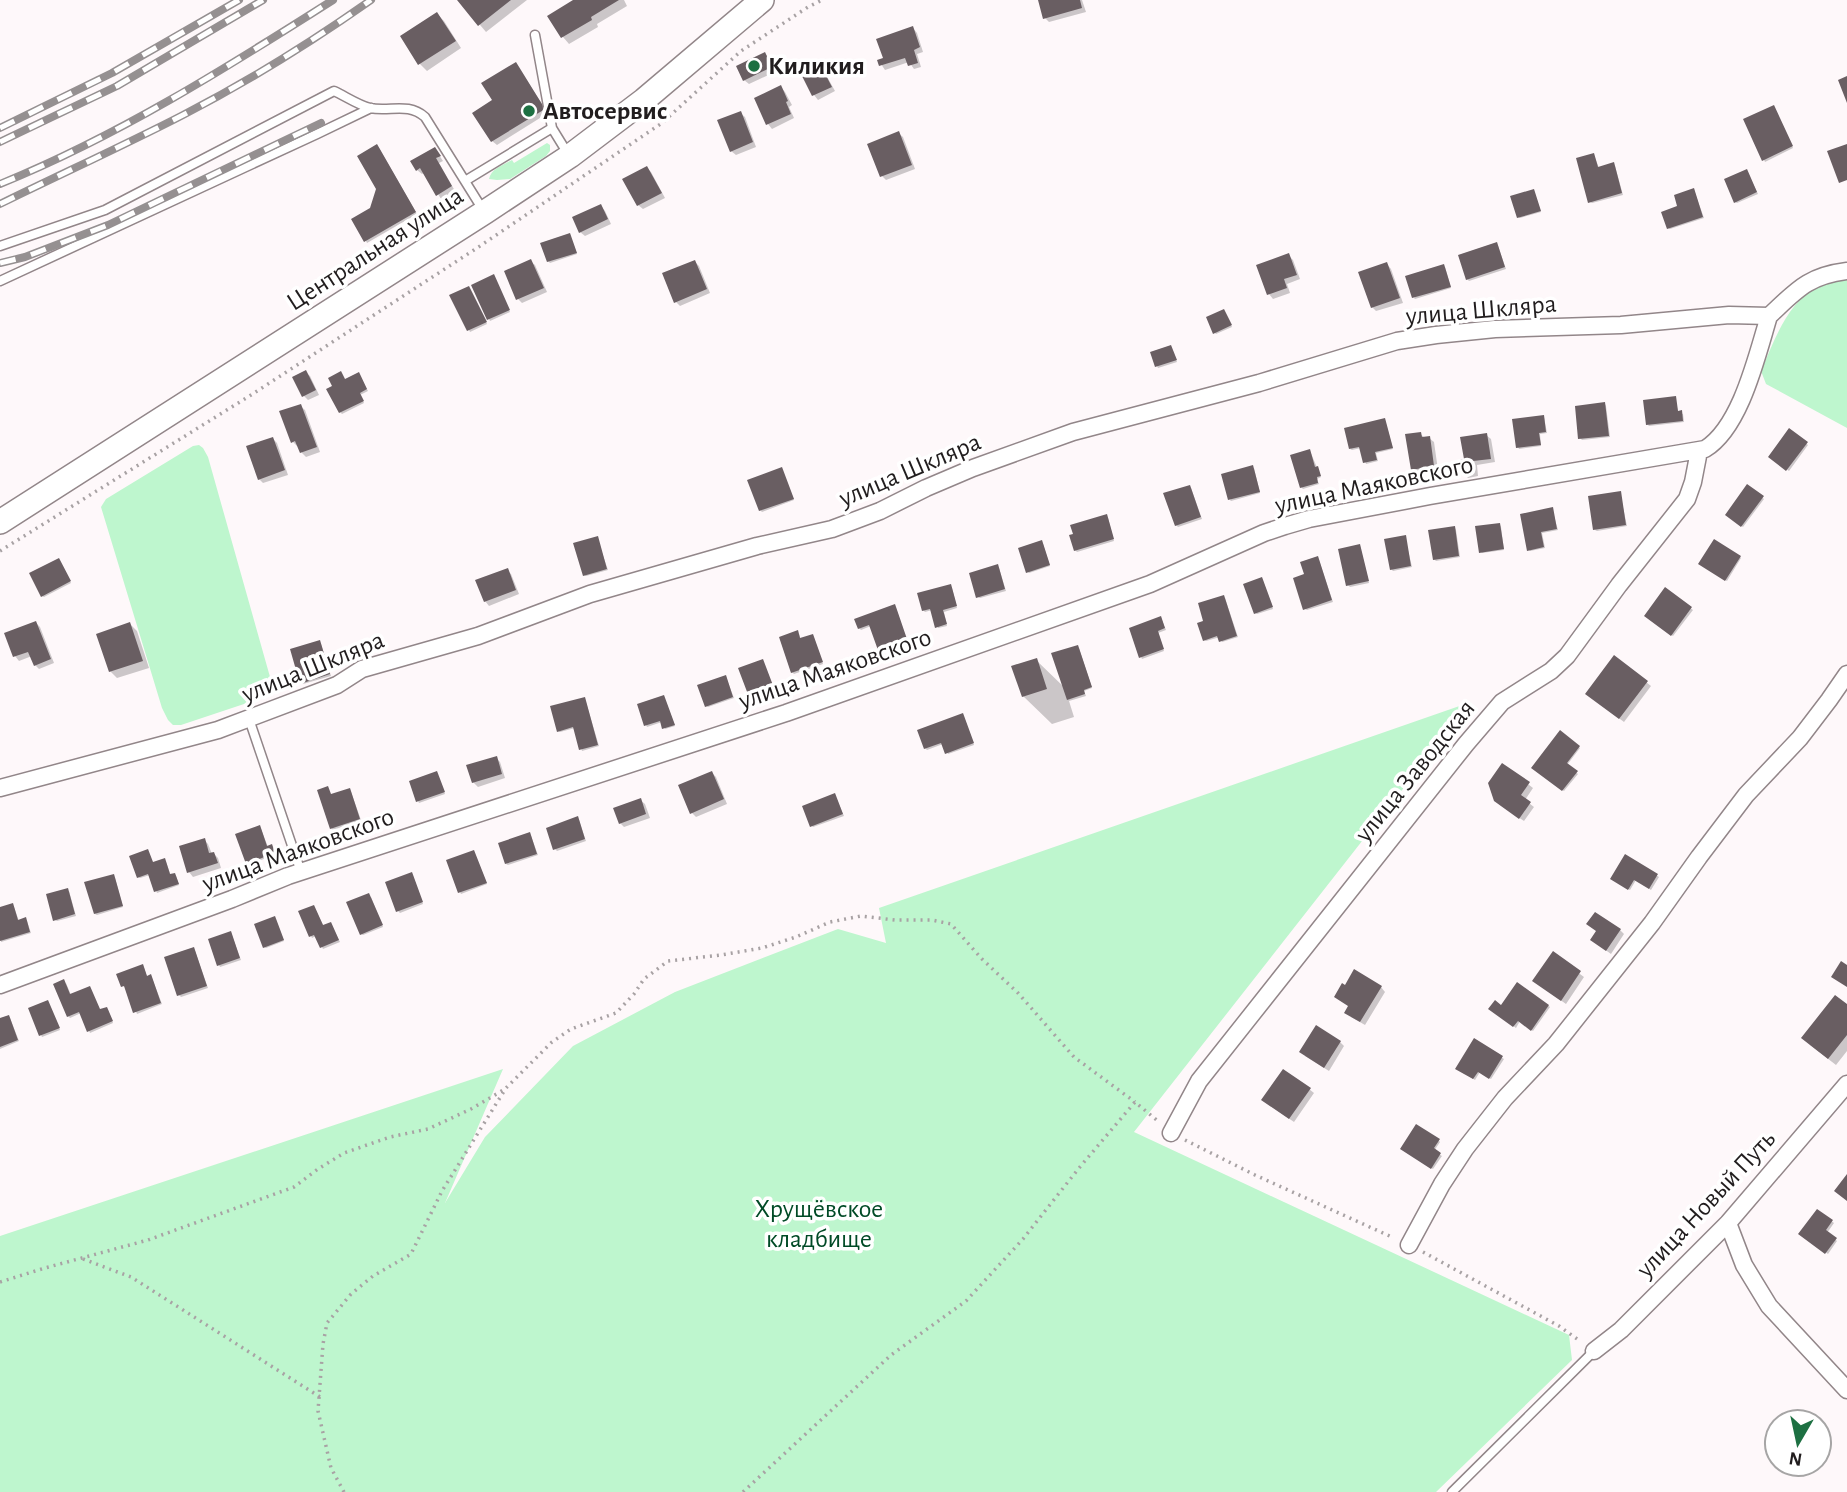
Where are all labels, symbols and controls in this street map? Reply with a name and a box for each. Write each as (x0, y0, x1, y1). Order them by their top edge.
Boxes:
place label: Киликия (768, 53, 865, 79)
marker: Киликия (746, 58, 762, 74)
place label: Автосервис (543, 98, 667, 124)
marker: Автосервис (521, 103, 537, 119)
street label: Центральная улица (282, 182, 468, 316)
street label: улица Шкляра (1404, 290, 1558, 330)
street label: улица Шкляра (834, 428, 985, 512)
street label: улица Маяковского (1272, 451, 1475, 519)
street label: улица Маяковского (734, 624, 935, 714)
street label: улица Шкляра (237, 627, 388, 708)
street label: улица Заводская (1350, 695, 1480, 848)
street label: улица Маяковского (198, 803, 397, 897)
street label: улица Новый Путь (1631, 1126, 1780, 1283)
park label: Хрущёвское кладбище (755, 1196, 883, 1252)
north arrow (1763, 1408, 1833, 1478)
text: N (1788, 1448, 1804, 1469)

